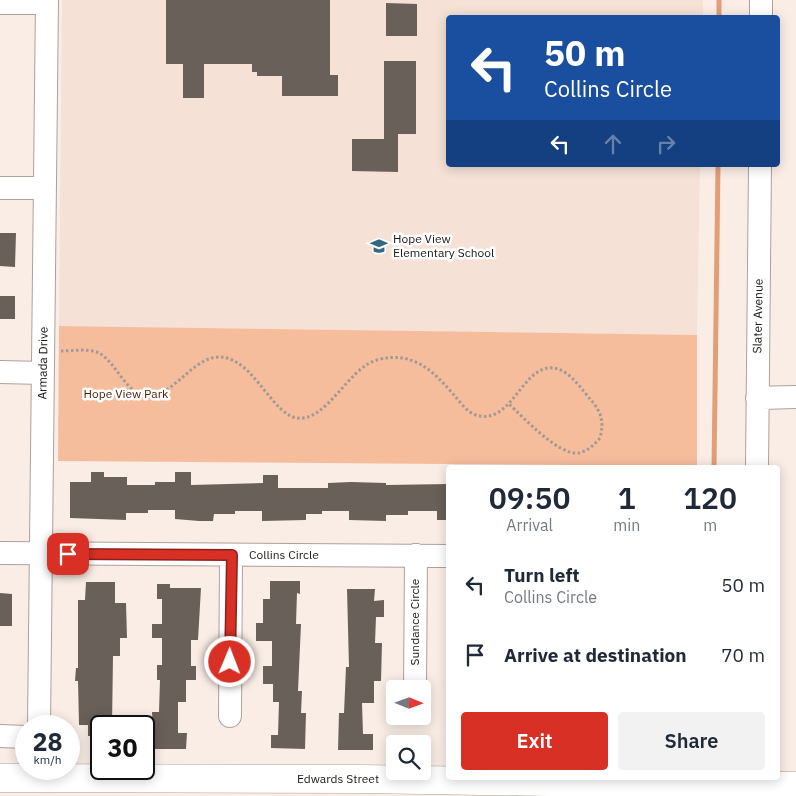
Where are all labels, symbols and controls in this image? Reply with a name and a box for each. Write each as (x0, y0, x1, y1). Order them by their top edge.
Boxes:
text: 50 m (544, 30, 626, 76)
icon: left (461, 35, 526, 100)
text: Collins Circle (544, 74, 672, 103)
icon: left (546, 130, 574, 158)
icon: ahead (599, 130, 627, 158)
icon: right (652, 130, 680, 158)
place label: Hope View Elementary School (393, 231, 494, 260)
school or university icon: Hope View Elementary School (369, 236, 389, 256)
street label: Slater Avenue (749, 278, 766, 353)
street label: Armada Drive (34, 326, 51, 400)
park label: Hope View Park (84, 386, 169, 401)
text: 09:50 (489, 478, 570, 517)
text: 1 (618, 478, 636, 517)
text: 120 (683, 478, 737, 517)
text: Arrival (506, 515, 553, 535)
text: min (613, 515, 640, 535)
text: m (703, 515, 717, 535)
pin (47, 533, 89, 575)
icon: arrive (54, 540, 82, 568)
street label: Collins Circle (249, 547, 319, 562)
text: Turn left (504, 563, 580, 587)
icon: left (461, 571, 489, 599)
text: 50 m (721, 573, 765, 597)
street label: Sundance Circle (407, 578, 422, 665)
text: Collins Circle (504, 587, 597, 607)
position arrow (203, 635, 255, 687)
icon: arrive (461, 641, 489, 669)
text: Arrive at destination (504, 643, 687, 667)
text: 70 m (721, 643, 765, 667)
north arrow (386, 680, 431, 725)
map controls (386, 680, 431, 780)
button: Exit (461, 712, 608, 770)
button: Share (618, 712, 765, 770)
speed limit sign: 30 (90, 715, 155, 780)
text: 28 (32, 725, 63, 758)
button: search (386, 735, 431, 780)
text: km/h (33, 752, 62, 767)
street label: Edwards Street (297, 771, 379, 786)

